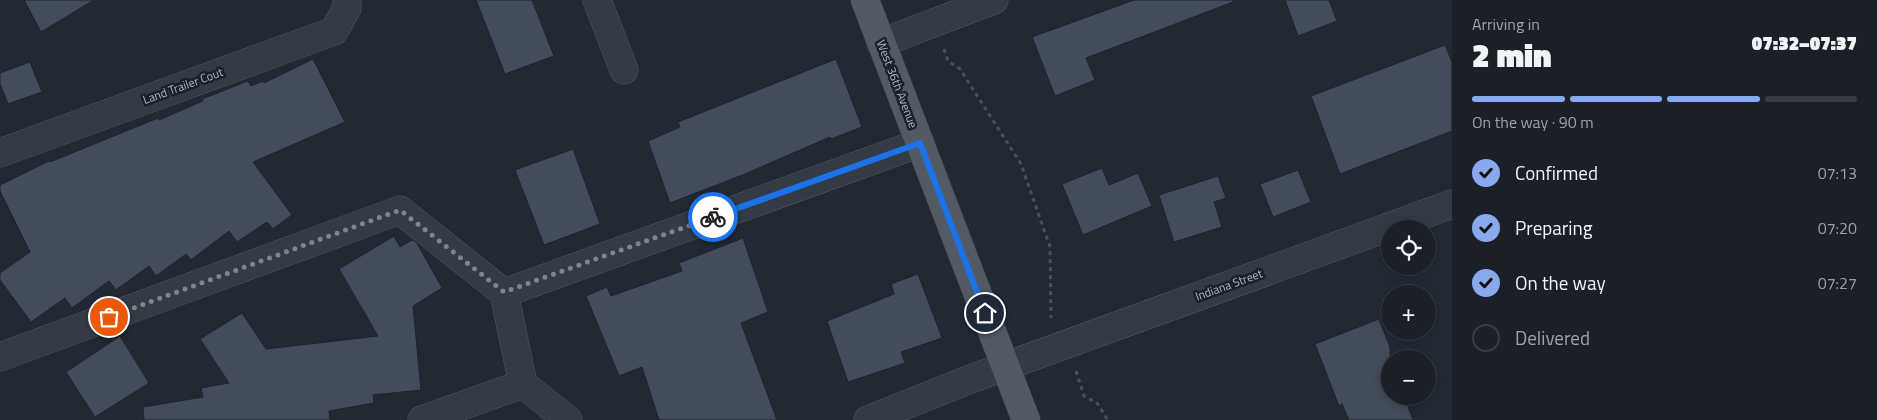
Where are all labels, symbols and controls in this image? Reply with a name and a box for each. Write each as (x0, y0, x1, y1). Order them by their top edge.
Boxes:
text: Arriving in (1472, 12, 1540, 36)
text: 07:32–07:37 (1752, 28, 1857, 57)
text: 2 min (1472, 31, 1552, 79)
street label: West 36th Avenue (872, 37, 923, 131)
street label: Land Trailer Cout (140, 62, 226, 109)
text: On the way · 90 m (1472, 110, 1594, 134)
text: Confirmed (1515, 158, 1598, 187)
icon: check (1472, 159, 1500, 187)
text: 07:13 (1818, 161, 1857, 185)
courier (688, 192, 738, 242)
icon: bike (699, 203, 727, 231)
text: Preparing (1515, 213, 1592, 242)
icon: check (1472, 214, 1500, 242)
text: 07:20 (1818, 216, 1857, 240)
map controls (1381, 220, 1436, 405)
button: locate (1381, 220, 1436, 275)
street label: Indiana Street (1192, 263, 1266, 306)
text: On the way (1515, 268, 1606, 297)
icon: check (1472, 269, 1500, 297)
text: 07:27 (1818, 271, 1857, 295)
button: + (1381, 285, 1436, 340)
pin (964, 292, 1006, 334)
pin (88, 296, 130, 338)
icon: home (971, 299, 999, 327)
icon: bag (95, 303, 123, 331)
text: Delivered (1515, 323, 1590, 352)
button: − (1381, 350, 1436, 405)

